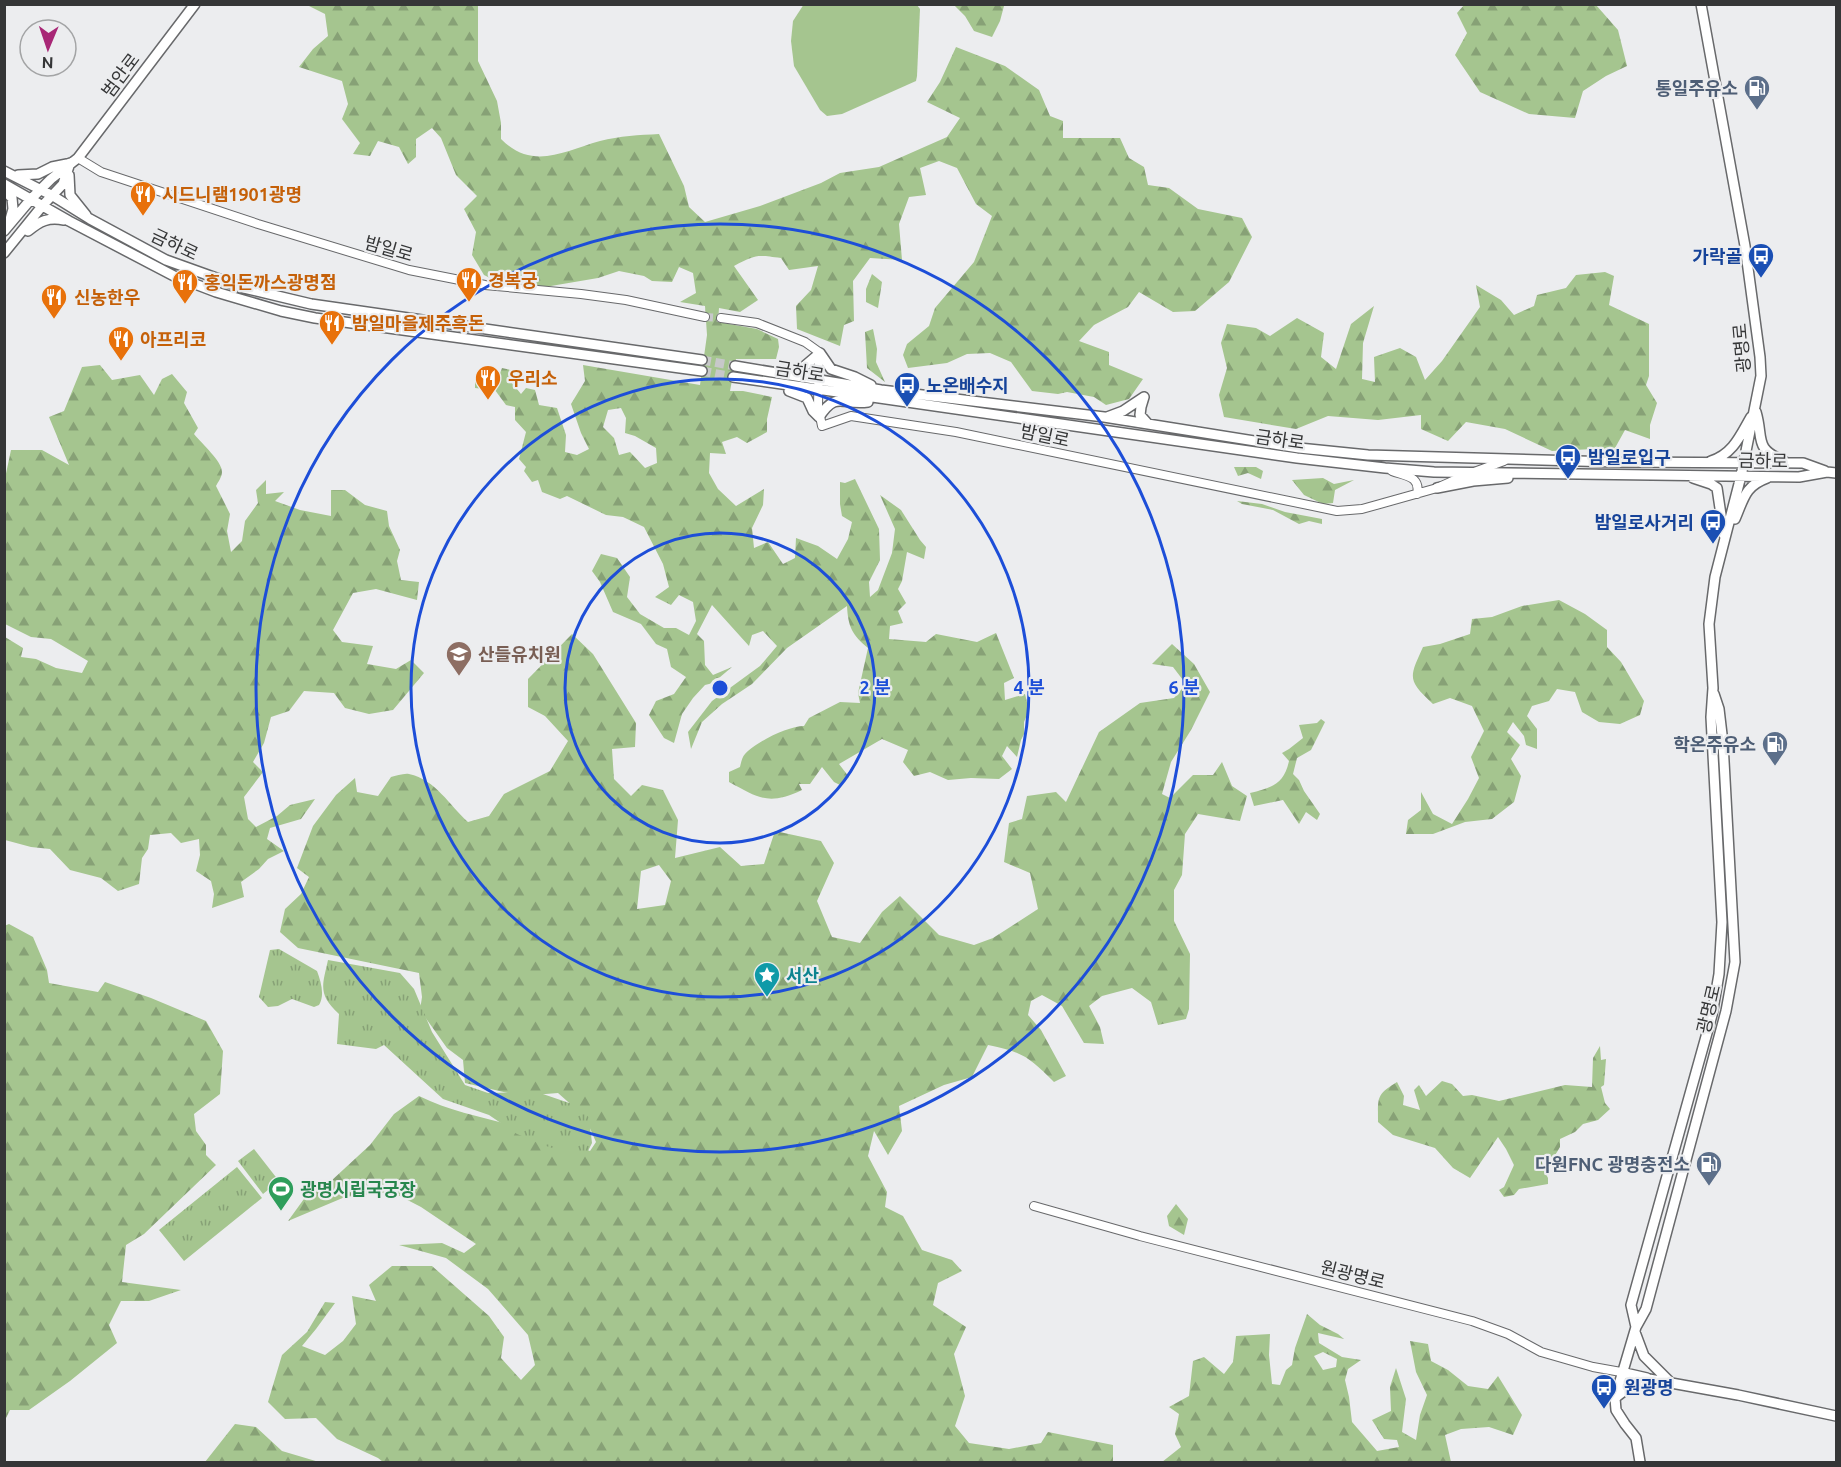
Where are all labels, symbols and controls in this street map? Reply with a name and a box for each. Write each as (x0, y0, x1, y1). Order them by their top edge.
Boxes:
north arrow (18, 18, 78, 78)
street label: 범안로 (97, 49, 143, 101)
text: N (41, 54, 54, 72)
fuel station icon: 통일주유소 (1742, 73, 1772, 111)
place label: 통일주유소 (1655, 78, 1738, 98)
restaurant icon: 시드니램1901광명 (128, 179, 158, 217)
place label: 시드니램1901광명 (162, 184, 302, 204)
street label: 금하로 (148, 224, 202, 264)
street label: 밤일로 (362, 232, 416, 264)
bus stop icon: 가락골 (1746, 241, 1776, 279)
place label: 가락골 (1692, 246, 1742, 266)
restaurant icon: 경복궁 (454, 265, 484, 303)
restaurant icon: 홍익돈까스광명점 (170, 267, 200, 305)
place label: 경복궁 (488, 270, 538, 290)
place label: 홍익돈까스광명점 (204, 272, 336, 292)
restaurant icon: 신농한우 (39, 282, 69, 320)
place label: 신농한우 (74, 287, 140, 307)
restaurant icon: 밤일마을제주흑돈 (317, 308, 347, 346)
place label: 밤일마을제주흑돈 (352, 313, 484, 333)
street label: 광명로 (1729, 322, 1753, 374)
restaurant icon: 아프리코 (106, 324, 136, 362)
place label: 아프리코 (140, 329, 206, 349)
street label: 금하로 (774, 357, 826, 385)
restaurant icon: 우리소 (473, 363, 503, 401)
place label: 우리소 (508, 368, 558, 388)
bus stop icon: 노온배수지 (892, 370, 922, 408)
place label: 노온배수지 (926, 375, 1009, 395)
street label: 밤일로 (1019, 420, 1071, 450)
street label: 금하로 (1254, 426, 1306, 452)
bus stop icon: 밤일로입구 (1553, 442, 1583, 480)
place label: 밤일로입구 (1588, 447, 1671, 467)
street label: 금하로 (1738, 450, 1788, 470)
bus stop icon: 밤일로사거리 (1698, 507, 1728, 545)
place label: 밤일로사거리 (1595, 512, 1694, 532)
school or university icon: 산들유치원 (444, 639, 474, 677)
place label: 산들유치원 (478, 644, 561, 664)
text: 2 분 (860, 677, 891, 697)
text: 4 분 (1014, 677, 1045, 697)
text: 6 분 (1169, 677, 1200, 697)
centre of rings (710, 678, 730, 698)
fuel station icon: 학온주유소 (1760, 729, 1790, 767)
place label: 학온주유소 (1673, 734, 1756, 754)
place icon: 서산 (752, 960, 782, 998)
place label: 서산 (786, 965, 820, 985)
street label: 광명로 (1693, 983, 1723, 1035)
fuel station icon: 다원FNC 광명충전소 (1694, 1149, 1724, 1187)
place label: 다원FNC 광명충전소 (1535, 1154, 1690, 1174)
sports icon: 광명시립국궁장 (266, 1174, 296, 1212)
place label: 광명시립국궁장 (300, 1179, 416, 1199)
street label: 원광명로 (1318, 1256, 1388, 1292)
bus stop icon: 원광명 (1589, 1372, 1619, 1410)
place label: 원광명 (1624, 1377, 1674, 1397)

